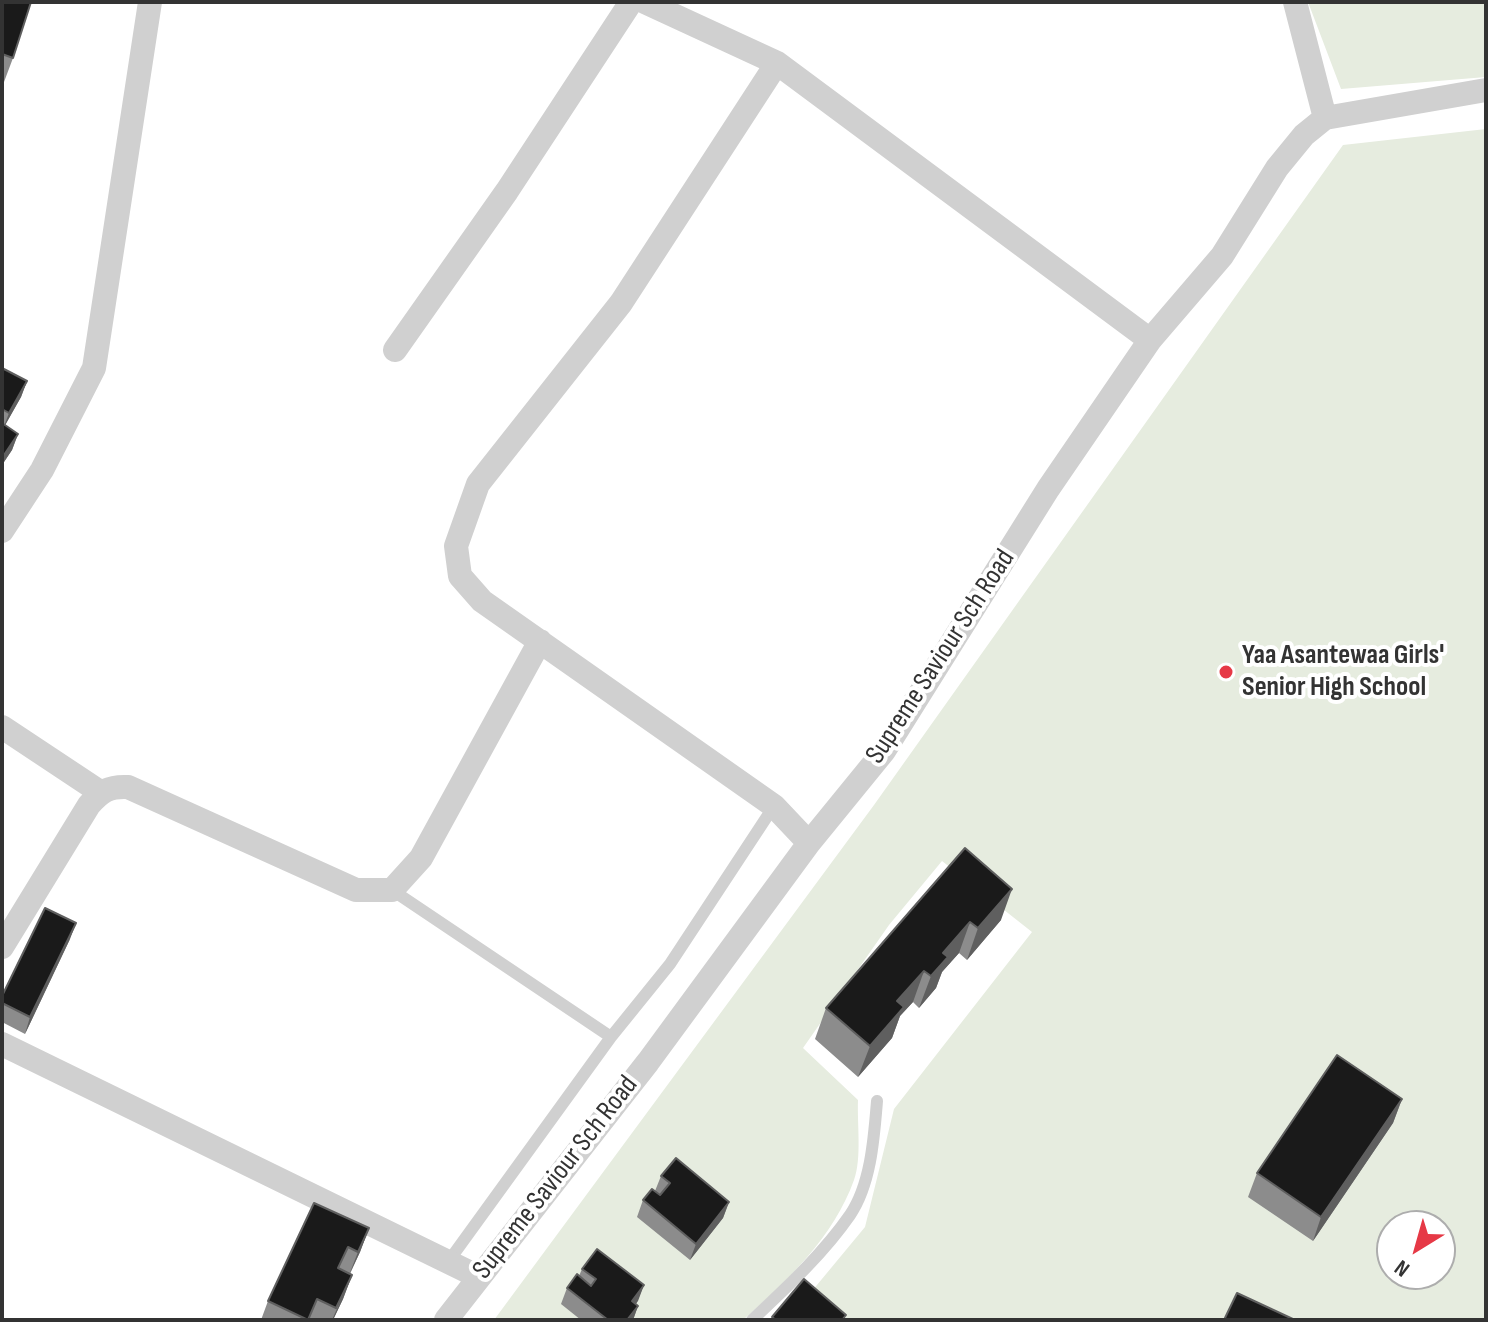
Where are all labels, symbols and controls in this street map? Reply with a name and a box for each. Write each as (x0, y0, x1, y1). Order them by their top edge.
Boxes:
street label: Supreme Saviour Sch Road (859, 544, 1023, 770)
place label: Yaa Asantewaa Girls' Senior High School (1242, 639, 1444, 705)
marker: Yaa Asantewaa Girls' Senior High School (1217, 663, 1235, 681)
street label: Supreme Saviour Sch Road (466, 1070, 646, 1286)
north arrow (1376, 1210, 1456, 1290)
text: N (1390, 1254, 1415, 1282)

